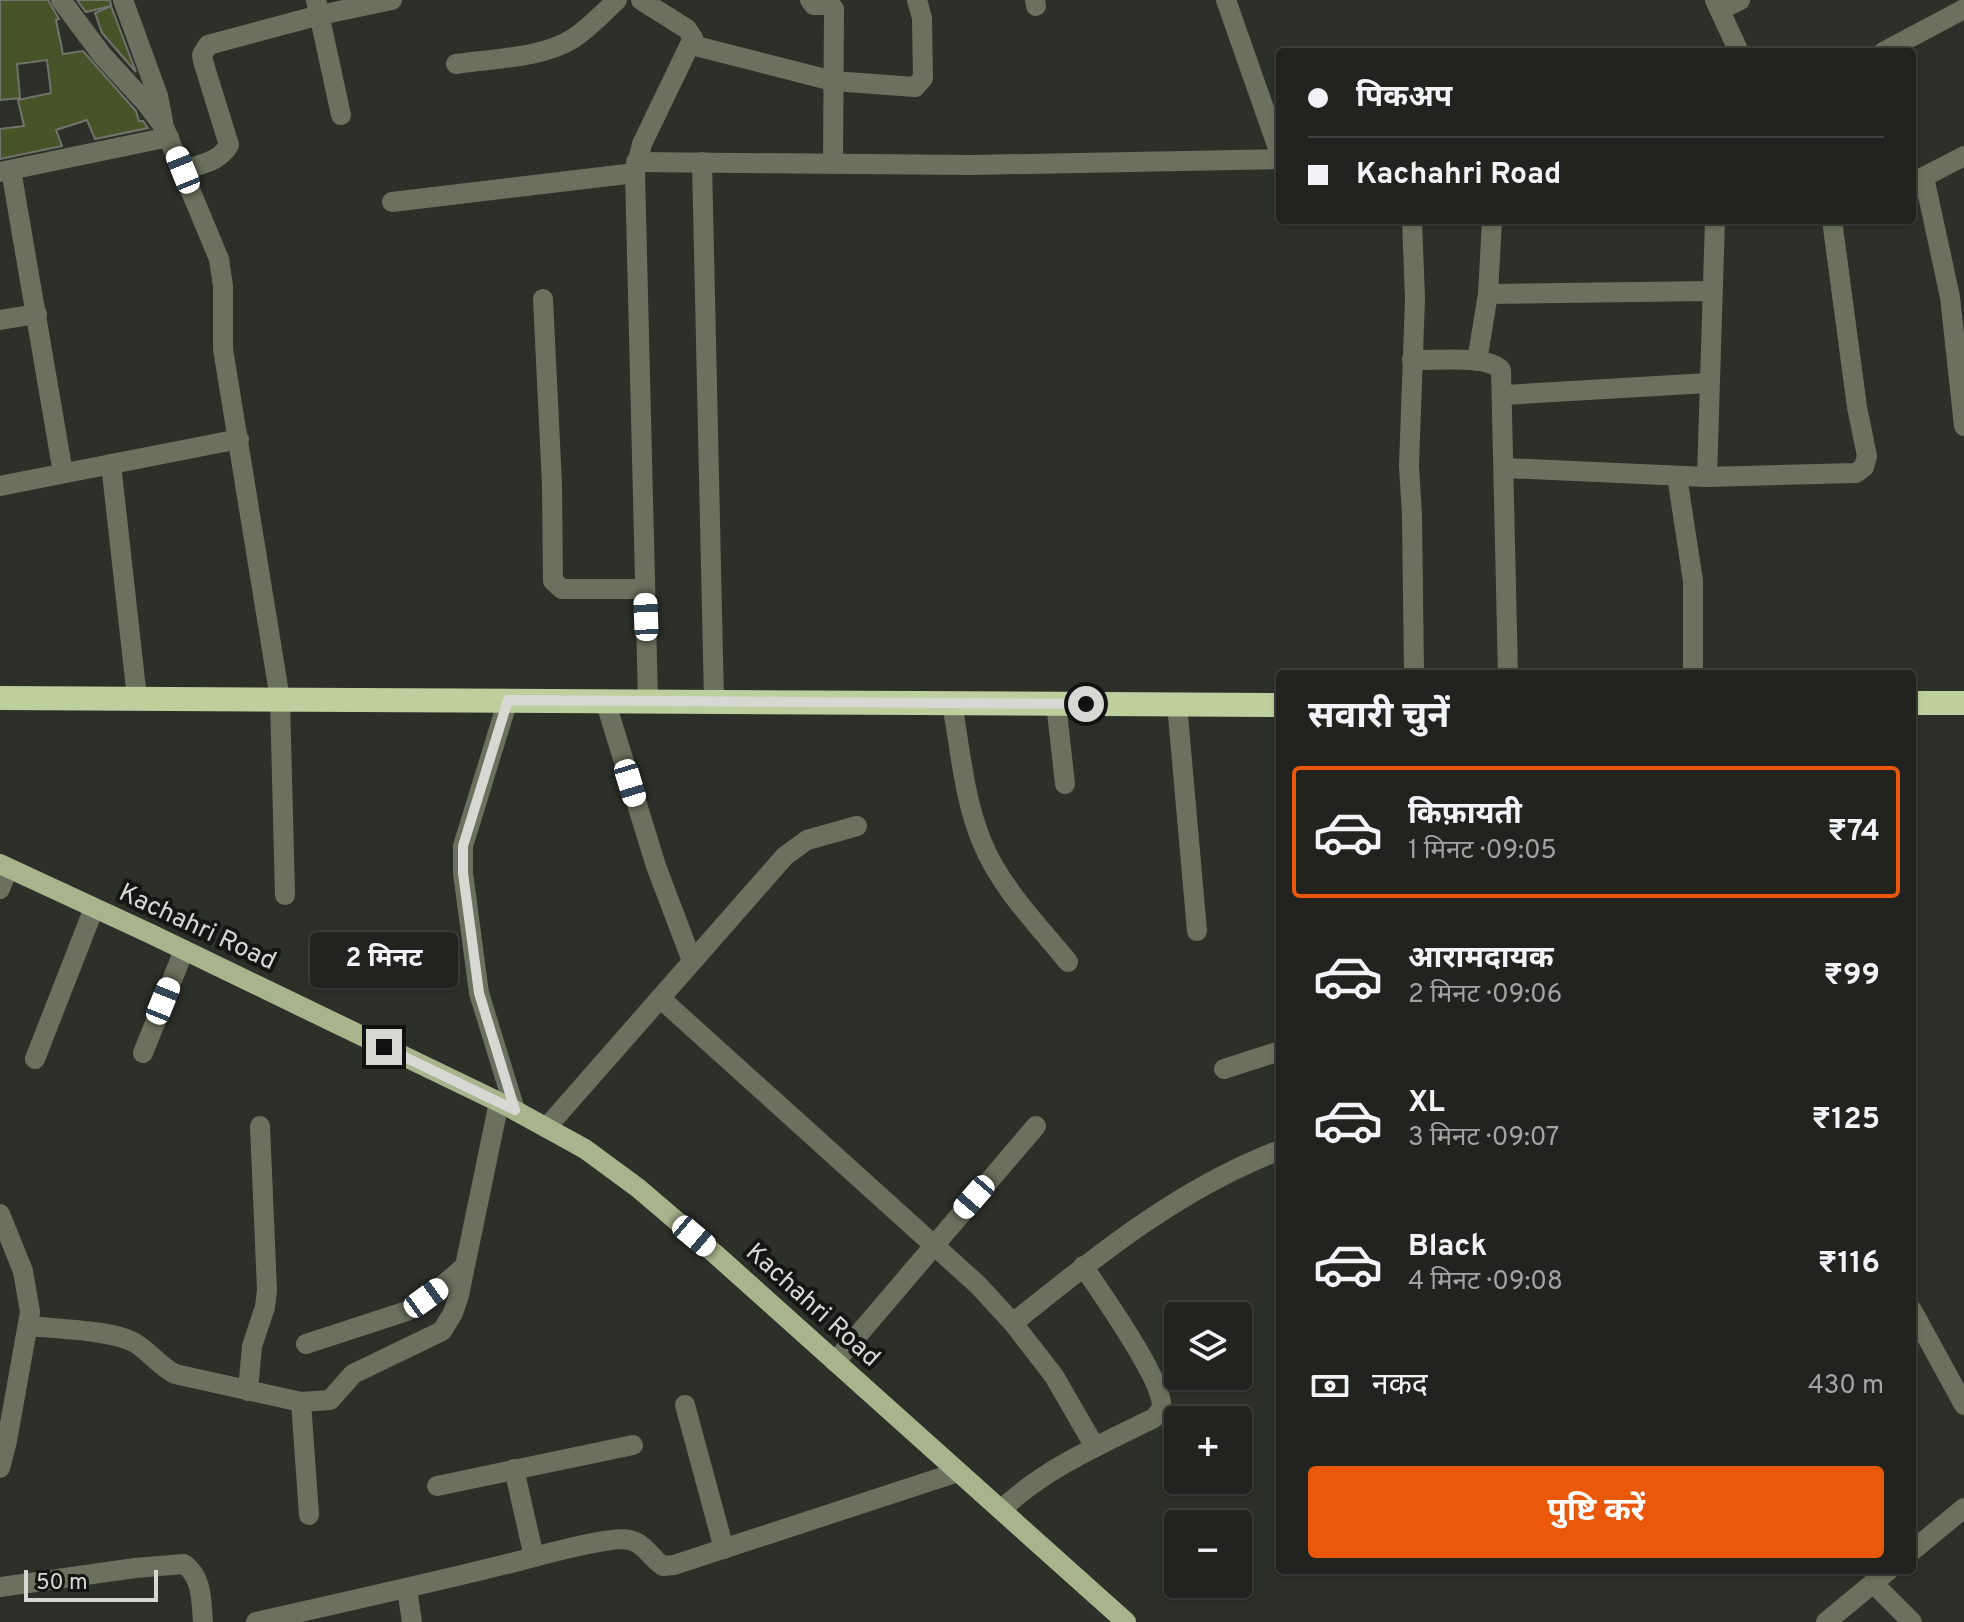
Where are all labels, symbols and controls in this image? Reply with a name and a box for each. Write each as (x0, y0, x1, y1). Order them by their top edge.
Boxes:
text: पिकअप (1356, 80, 1452, 117)
car (163, 143, 203, 197)
text: Kachahri Road (1356, 157, 1561, 194)
car (633, 593, 659, 641)
route start (1068, 686, 1104, 722)
text: सवारी चुनें (1308, 695, 1449, 741)
car (612, 757, 648, 809)
icon: car (1312, 796, 1384, 868)
text: किफ़ायती (1408, 797, 1522, 834)
text: ₹74 (1827, 814, 1880, 851)
text: 1 मिनट · 09:05 (1408, 835, 1557, 868)
street label: Kachahri Road (113, 877, 281, 979)
callout: 2 मिनट (310, 931, 458, 987)
icon: car (1312, 940, 1384, 1012)
text: आरामदायक (1408, 941, 1554, 978)
text: 2 मिनट (346, 943, 422, 976)
text: ₹99 (1823, 958, 1880, 995)
car (143, 974, 183, 1028)
text: 2 मिनट · 09:06 (1408, 979, 1562, 1012)
route end (366, 1029, 402, 1065)
icon: car (1312, 1084, 1384, 1156)
text: XL (1408, 1085, 1445, 1122)
text: ₹125 (1812, 1102, 1880, 1139)
text: 3 मिनट · 09:07 (1408, 1122, 1559, 1155)
car (949, 1171, 999, 1223)
car (668, 1211, 720, 1261)
icon: car (1312, 1228, 1384, 1300)
text: Black (1408, 1229, 1487, 1266)
street label: Kachahri Road (738, 1237, 886, 1375)
text: ₹116 (1818, 1246, 1880, 1283)
text: 4 मिनट · 09:08 (1408, 1266, 1563, 1299)
car (400, 1274, 452, 1322)
map controls (1164, 1302, 1252, 1598)
button: layers (1164, 1302, 1252, 1390)
icon: cash (1308, 1364, 1352, 1408)
text: नकद (1372, 1368, 1428, 1405)
text: 430 m (1808, 1370, 1884, 1403)
button: + (1164, 1406, 1252, 1494)
button: पुष्टि करें (1308, 1466, 1884, 1558)
button: − (1164, 1510, 1252, 1598)
scale bar (24, 1566, 158, 1602)
text: 50 m (36, 1570, 88, 1597)

